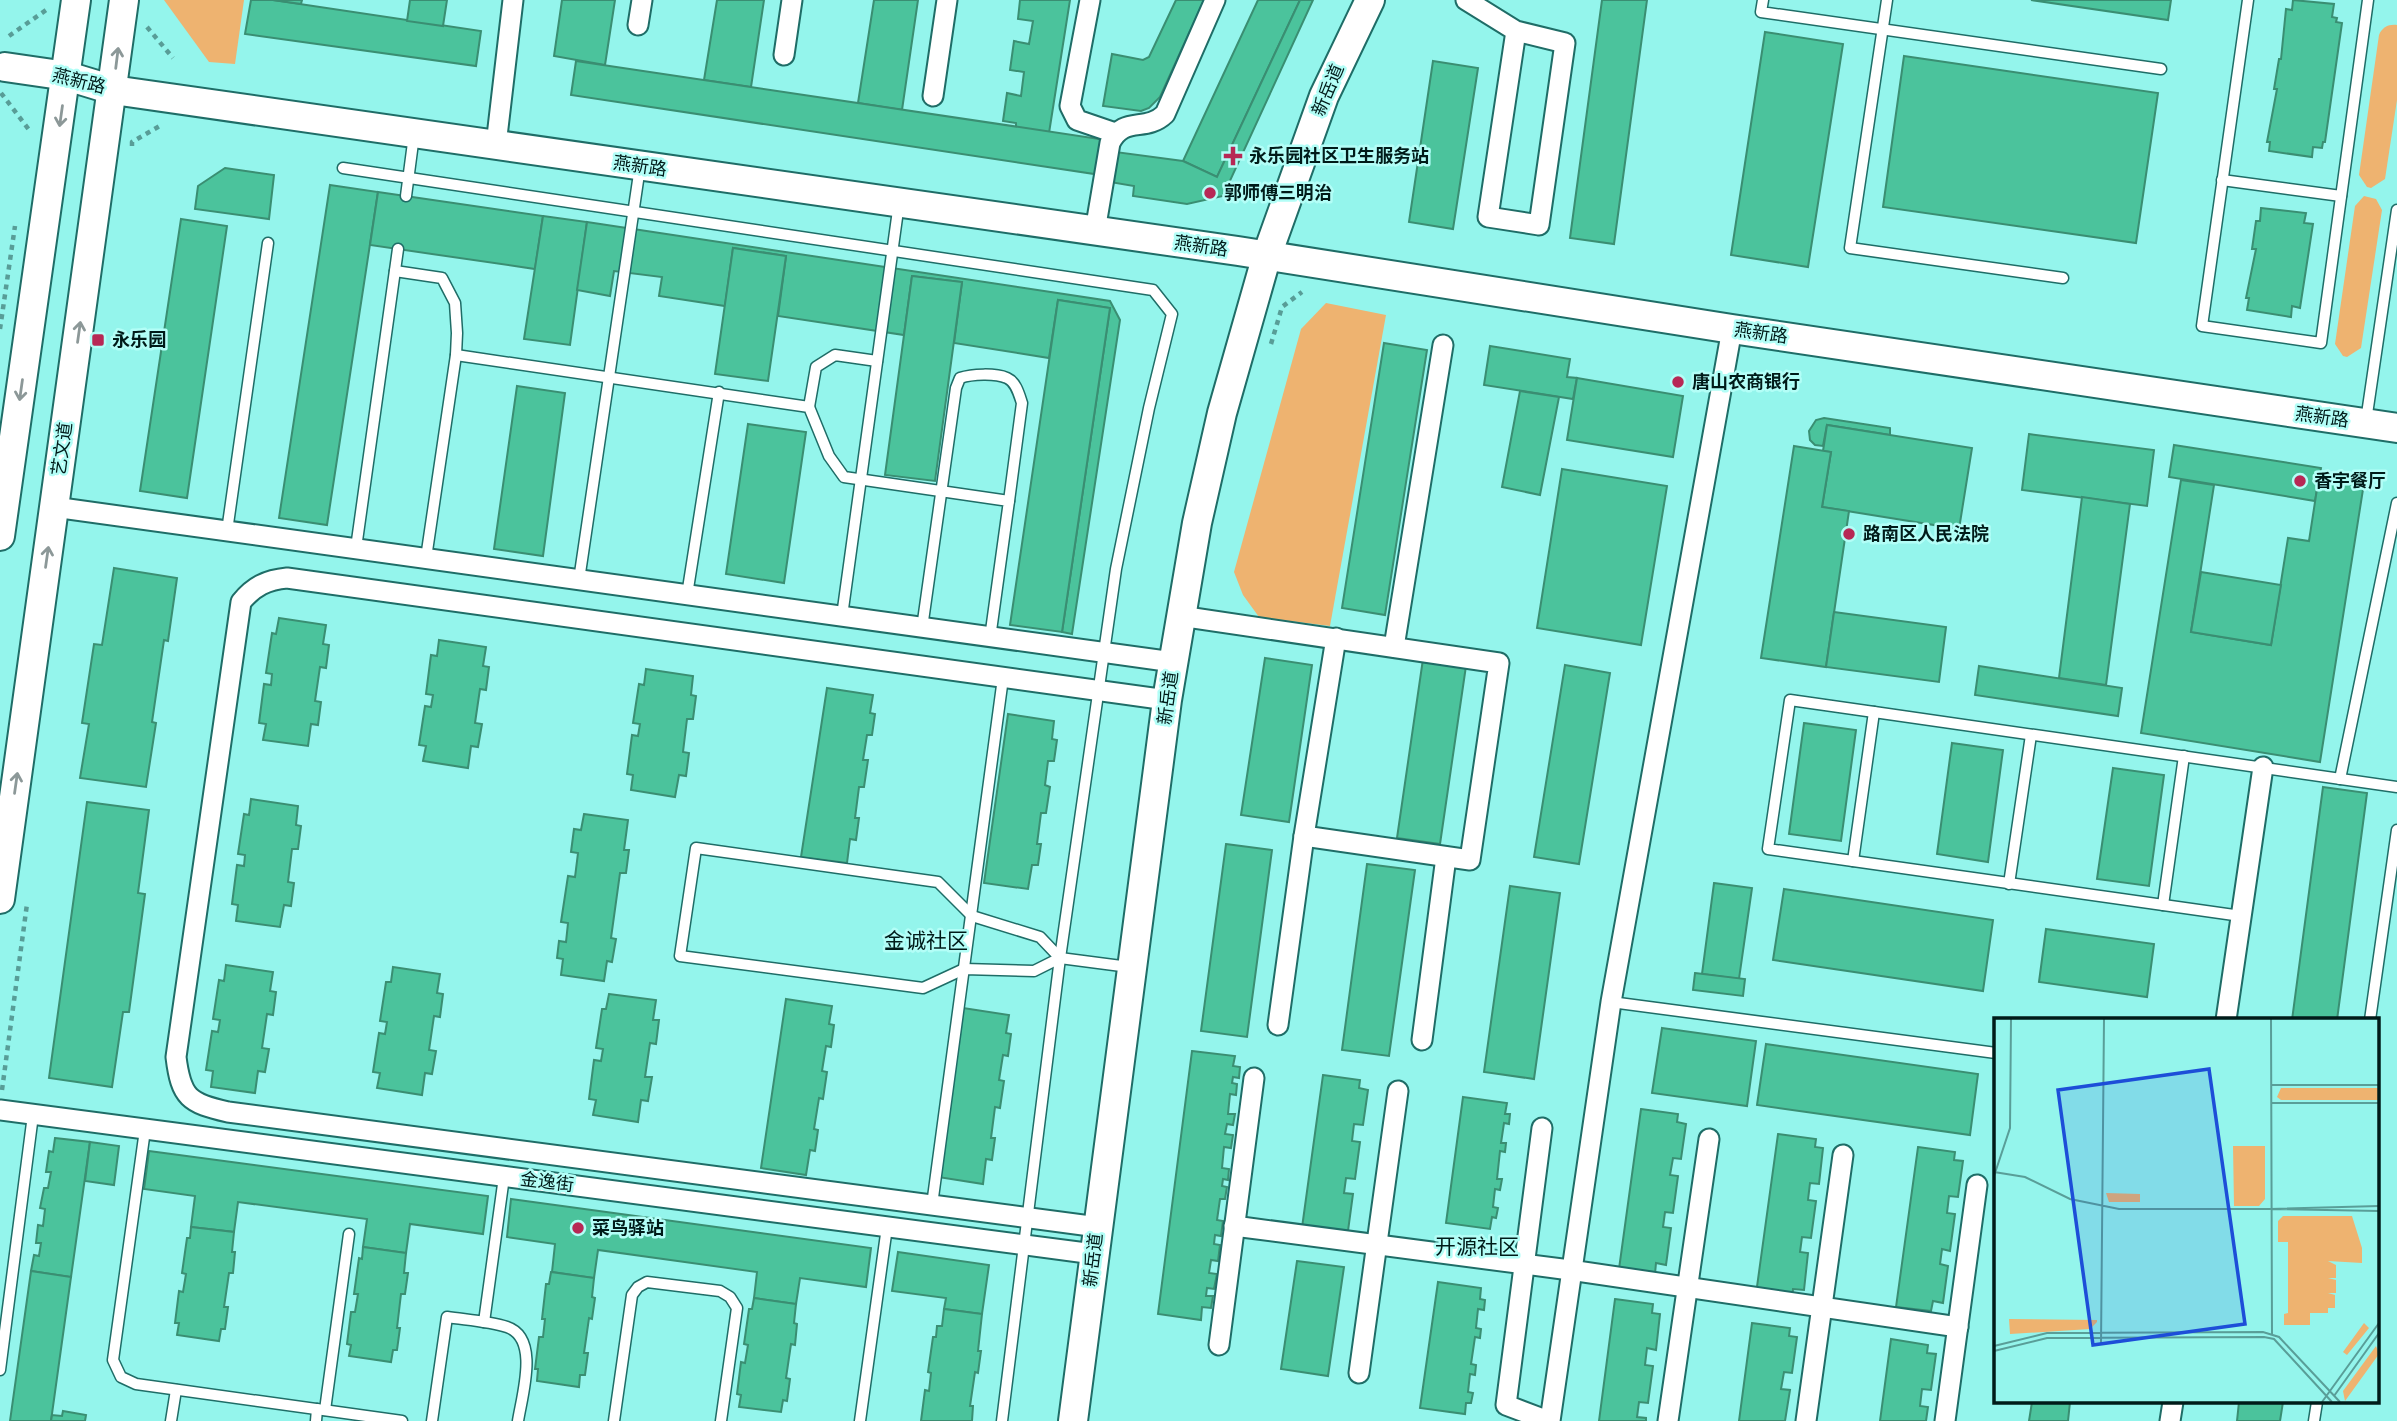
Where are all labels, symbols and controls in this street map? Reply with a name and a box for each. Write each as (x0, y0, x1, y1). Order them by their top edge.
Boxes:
one-way arrow (111, 47, 124, 70)
street label: 新岳道 (1307, 61, 1349, 119)
street label: 燕新路 (50, 64, 108, 98)
one-way arrow (54, 104, 67, 127)
place label: 永乐园社区卫生服务站 (1249, 145, 1429, 167)
marker: 永乐园社区卫生服务站 (1223, 146, 1243, 166)
street label: 燕新路 (612, 151, 668, 181)
place label: 郭师傅三明治 (1224, 182, 1332, 204)
marker: 郭师傅三明治 (1202, 185, 1218, 201)
street label: 燕新路 (1173, 231, 1229, 261)
street label: 燕新路 (1733, 318, 1789, 348)
one-way arrow (73, 321, 86, 344)
place label: 永乐园 (112, 329, 166, 351)
marker: 永乐园 (90, 332, 106, 348)
place label: 唐山农商银行 (1692, 371, 1800, 393)
marker: 唐山农商银行 (1670, 374, 1686, 390)
one-way arrow (15, 378, 28, 401)
street label: 燕新路 (2294, 402, 2350, 432)
street label: 艺文道 (47, 421, 77, 477)
place label: 香宇餐厅 (2314, 470, 2386, 492)
marker: 香宇餐厅 (2292, 473, 2308, 489)
place label: 路南区人民法院 (1863, 523, 1989, 545)
marker: 路南区人民法院 (1841, 526, 1857, 542)
one-way arrow (41, 547, 54, 569)
street label: 新岳道 (1153, 670, 1183, 726)
one-way arrow (10, 772, 23, 795)
district label: 金诚社区 (884, 928, 968, 954)
inset map (1994, 1018, 2380, 1404)
street label: 金逸街 (519, 1168, 575, 1196)
place label: 菜鸟驿站 (592, 1217, 664, 1239)
marker: 菜鸟驿站 (570, 1220, 586, 1236)
street label: 新岳道 (1079, 1232, 1107, 1288)
district label: 开源社区 (1435, 1234, 1519, 1260)

